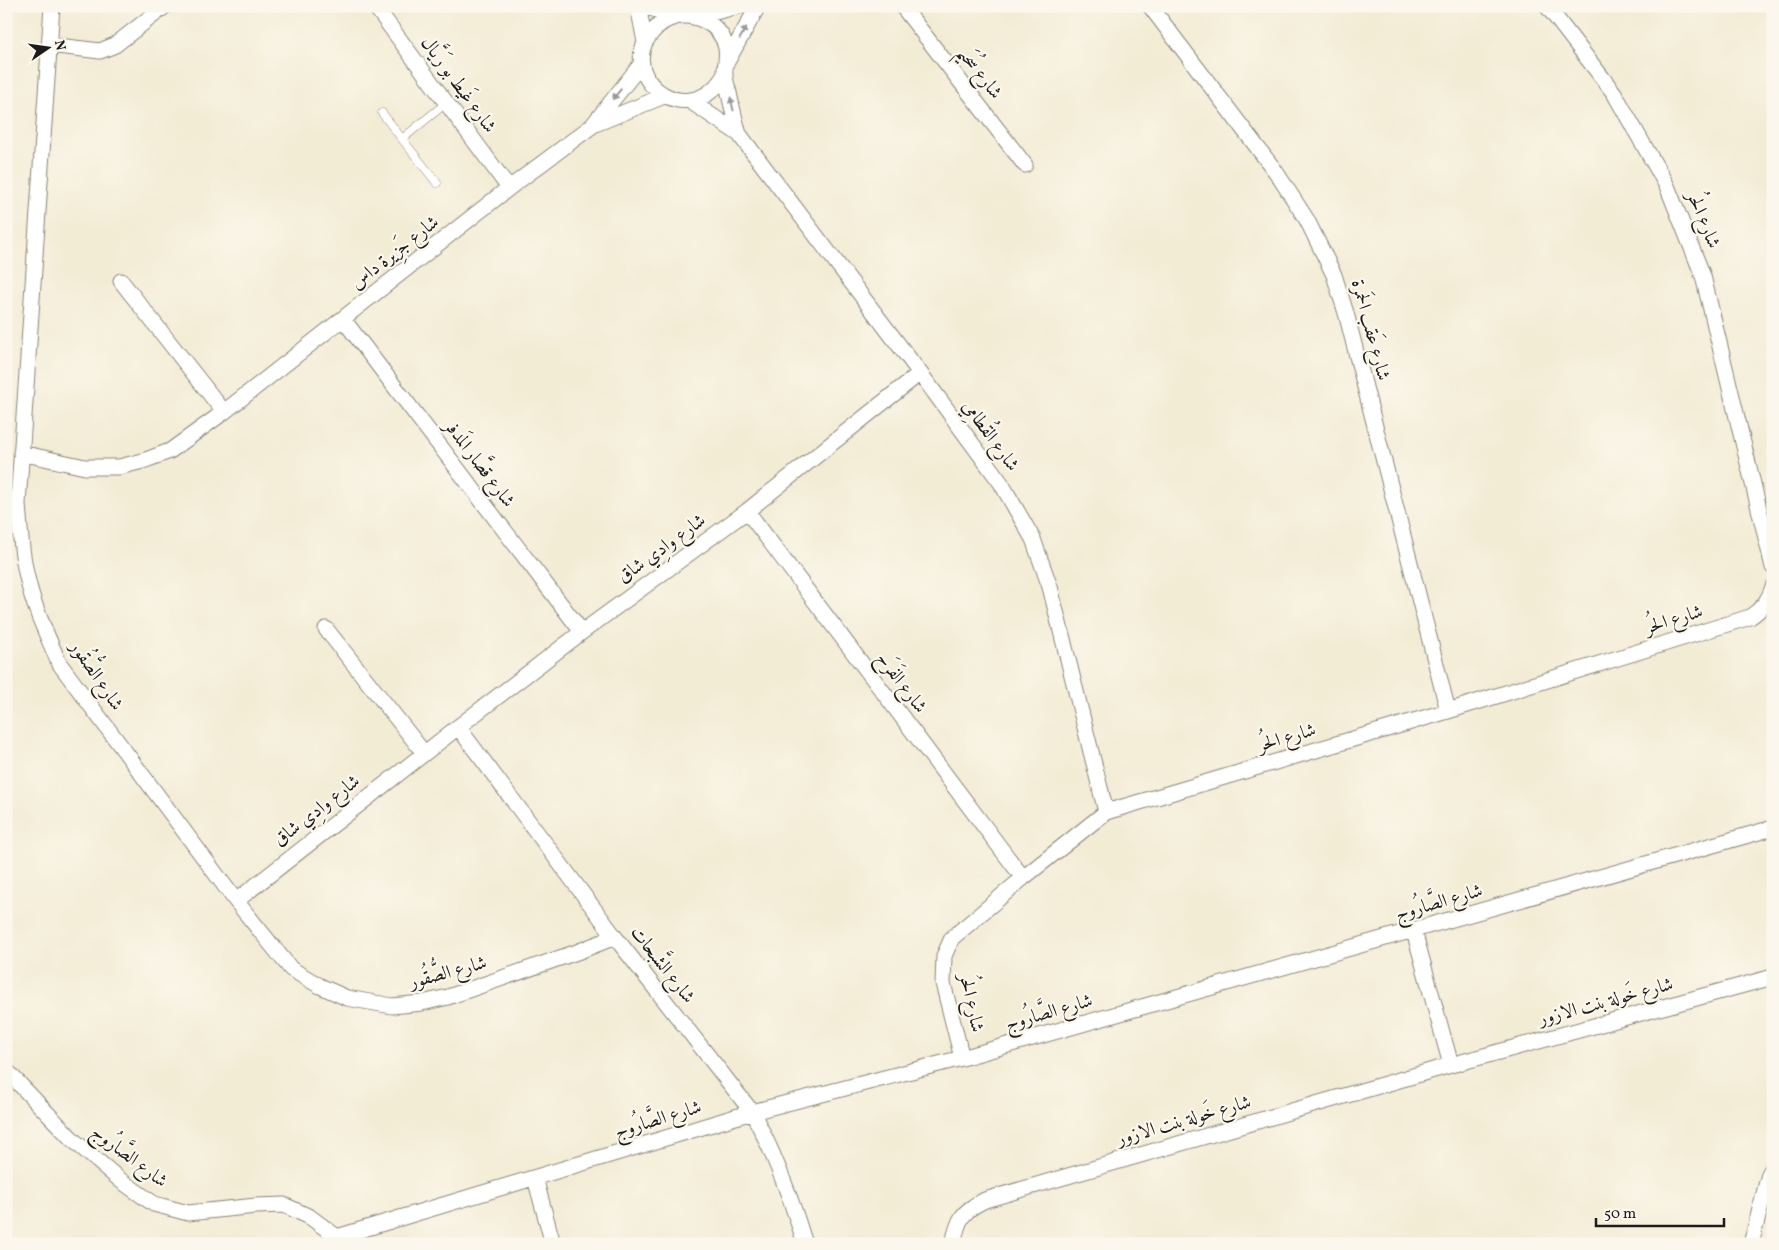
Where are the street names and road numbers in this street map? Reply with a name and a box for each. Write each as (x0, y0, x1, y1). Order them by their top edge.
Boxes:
street label: شارع غَيط بو رَيَّال (413, 28, 506, 139)
street label: شارع سُحَيم (946, 38, 1011, 108)
street label: شارع الحُر (1678, 184, 1730, 253)
street label: شارع جَزِيرة داس (344, 208, 446, 298)
street label: شارع عَقب الحَمرة (1343, 276, 1398, 384)
street label: شارع القُطامِي (954, 393, 1028, 478)
street label: شارع قصَّار المَدفر (435, 410, 525, 514)
street label: شارع وادِي شاق (612, 508, 713, 592)
street label: شارع الحُر (1639, 595, 1707, 643)
street label: شارع الصُّقُور (61, 630, 135, 717)
street label: شارع الفَرَح (867, 646, 934, 721)
street label: شارع الحُر (1252, 713, 1319, 760)
street label: شارع وادِي شاق (268, 769, 367, 855)
street label: شارع الصَّارُوج (1391, 873, 1487, 931)
street label: شارع الشَّبحات (623, 918, 704, 1010)
street label: شارع الصُّقُور (403, 944, 490, 997)
street label: شارع الحُر (951, 968, 994, 1035)
street label: شارع خَولة بنت الازور (1533, 970, 1677, 1034)
street label: شارع الصَّارُوج (1001, 983, 1097, 1041)
street label: شارع خَولة بنت الازور (1111, 1087, 1255, 1154)
street label: شارع الصَّارُوج (610, 1090, 706, 1148)
street label: شارع الصَّارُوج (83, 1116, 176, 1197)

